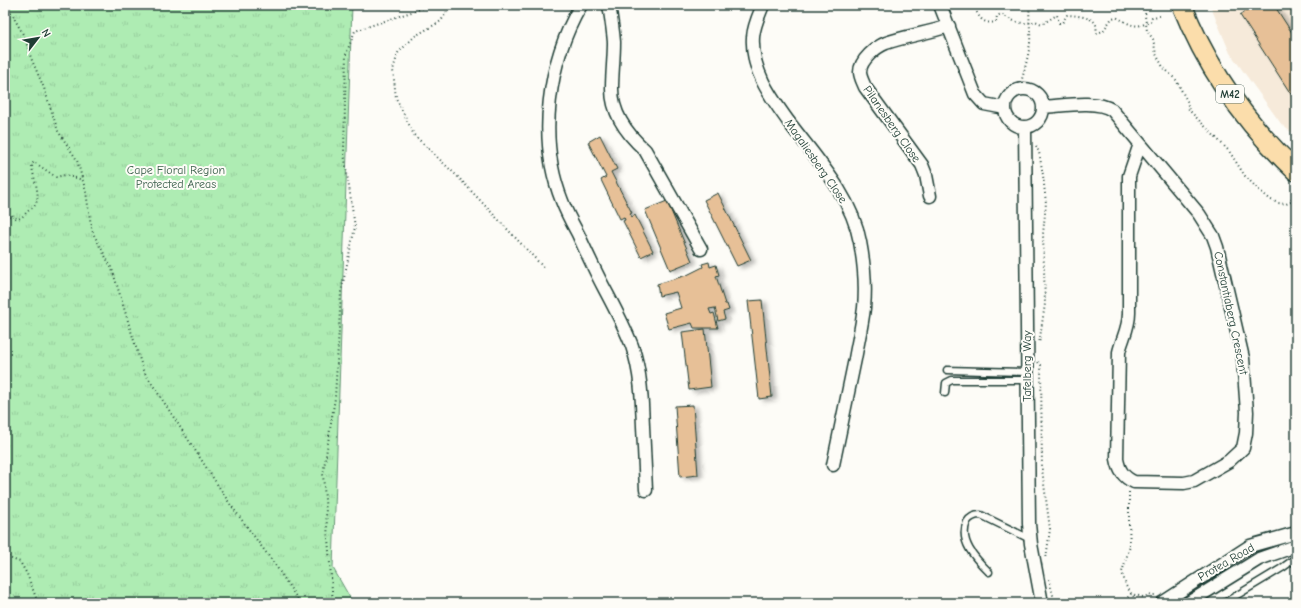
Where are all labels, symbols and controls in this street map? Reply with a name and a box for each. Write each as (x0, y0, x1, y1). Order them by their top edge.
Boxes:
north arrow (18, 18, 58, 58)
text: N (39, 27, 54, 40)
street label: Pilanesberg Close (860, 83, 924, 165)
road number: M42 (1216, 85, 1244, 103)
street label: Magaliesberg Close (782, 116, 850, 206)
park label: Cape Floral Region Protected Areas (127, 163, 225, 191)
street label: Constantiaberg Crescent (1211, 250, 1251, 376)
street label: Tafelberg Way (1020, 330, 1034, 402)
street label: Protea Road (1195, 540, 1257, 584)

